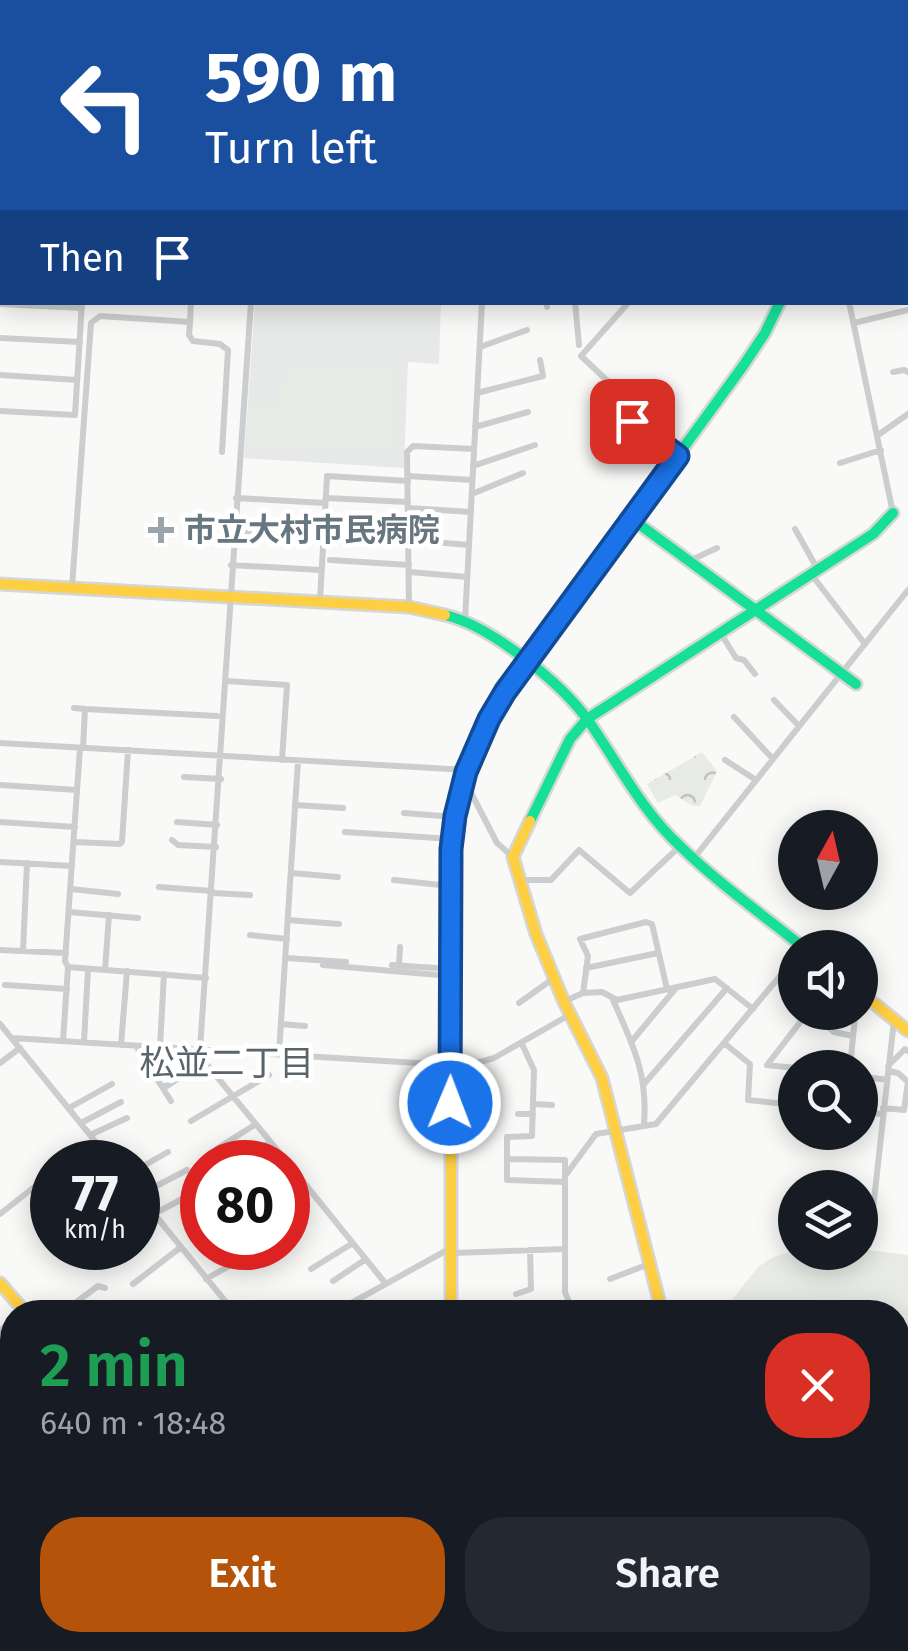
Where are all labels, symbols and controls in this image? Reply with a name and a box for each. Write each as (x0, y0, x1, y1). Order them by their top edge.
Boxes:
text: 590 m (205, 36, 397, 120)
icon: left (40, 40, 170, 170)
text: Turn left (205, 121, 377, 175)
icon: arrive (145, 230, 200, 285)
text: Then (40, 235, 125, 281)
pin (590, 379, 675, 464)
icon: arrive (605, 394, 660, 449)
place label: 市立大村市民病院 (184, 511, 440, 549)
marker: 市立大村市民病院 (148, 517, 174, 543)
north arrow (778, 810, 878, 910)
map controls (778, 810, 878, 1270)
button: sound (778, 930, 878, 1030)
district label: 松並二丁目 (139, 1042, 315, 1084)
button: search (778, 1050, 878, 1150)
position arrow (398, 1051, 502, 1155)
speed limit sign: 80 (180, 1140, 310, 1270)
text: 77 (72, 1163, 118, 1223)
button: layers (778, 1170, 878, 1270)
text: km/h (64, 1215, 126, 1245)
text: 2 min (40, 1330, 188, 1402)
button: close (765, 1333, 870, 1438)
text: 640 m · 18:48 (40, 1404, 226, 1442)
button: Exit (40, 1517, 445, 1632)
button: Share (465, 1517, 870, 1632)

